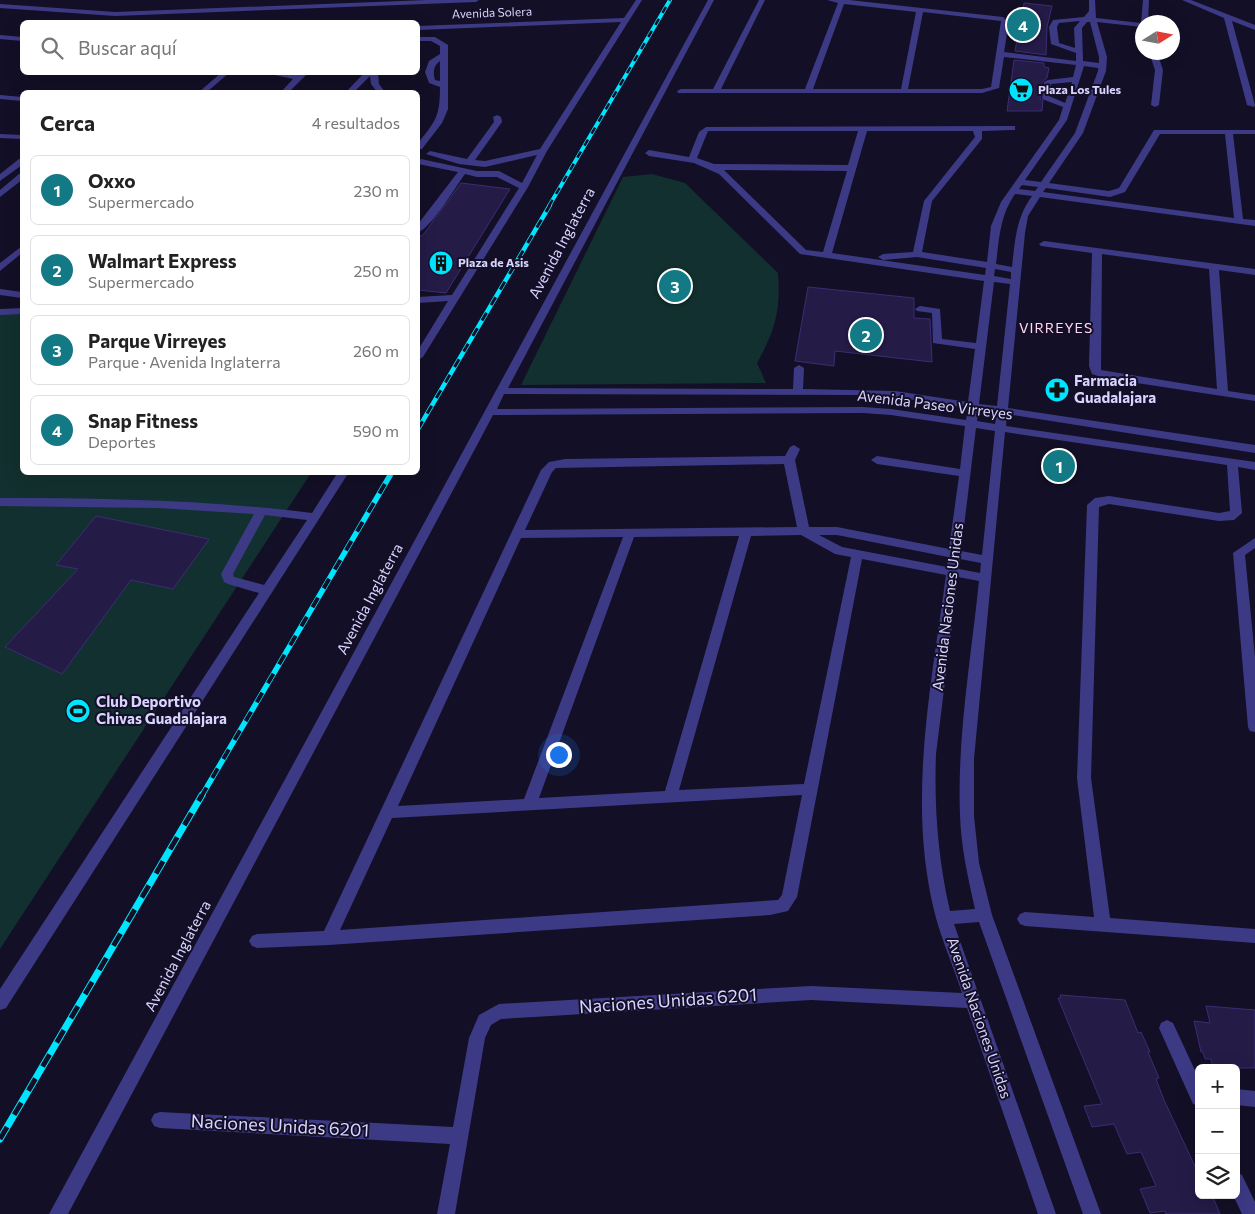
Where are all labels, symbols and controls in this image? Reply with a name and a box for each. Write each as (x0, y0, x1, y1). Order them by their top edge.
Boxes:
street label: Avenida Solera (452, 4, 532, 20)
pin: 4 (1007, 6, 1039, 44)
north arrow (1135, 15, 1180, 60)
search box (20, 20, 420, 75)
icon: search (38, 34, 66, 62)
text: Buscar aquí (78, 36, 177, 59)
supermarket icon: Plaza Los Tules (1008, 77, 1034, 103)
place label: Plaza Los Tules (1038, 82, 1122, 96)
text: Cerca (40, 110, 95, 135)
text: 4 resultados (312, 113, 400, 132)
text: Oxxo (88, 169, 136, 192)
text: 1 (53, 181, 61, 200)
text: 230 m (354, 181, 399, 200)
street label: Avenida Inglaterra (524, 184, 598, 301)
text: Supermercado (88, 192, 194, 211)
text: Walmart Express (88, 249, 237, 272)
building icon: Plaza de Asis (428, 250, 454, 276)
place label: Plaza de Asis (458, 255, 529, 269)
text: 2 (52, 261, 62, 280)
text: 250 m (353, 261, 399, 280)
pin: 3 (659, 267, 691, 305)
text: Supermercado (88, 272, 194, 291)
pin: 2 (850, 316, 882, 354)
district label: VIRREYES (1019, 319, 1093, 336)
text: Parque Virreyes (88, 329, 226, 352)
text: 3 (52, 341, 62, 360)
text: 260 m (353, 341, 399, 360)
text: Parque · Avenida Inglaterra (88, 352, 281, 371)
place label: Farmacia Guadalajara (1074, 371, 1156, 406)
pharmacy icon: Farmacia Guadalajara (1044, 377, 1070, 403)
street label: Avenida Paseo Virreyes (856, 386, 1014, 423)
text: Snap Fitness (88, 409, 198, 432)
text: 4 (52, 421, 62, 440)
text: 590 m (353, 421, 399, 440)
text: Deportes (88, 432, 156, 451)
pin: 1 (1043, 447, 1075, 485)
street label: Avenida Naciones Unidas (928, 522, 966, 692)
street label: Avenida Inglaterra (332, 540, 406, 657)
place label: Club Deportivo Chivas Guadalajara (96, 692, 227, 727)
sports icon: Club Deportivo Chivas Guadalajara (65, 698, 91, 724)
your location (546, 742, 572, 768)
street label: Avenida Inglaterra (140, 897, 214, 1014)
street label: Avenida Naciones Unidas (944, 935, 1016, 1101)
street label: Naciones Unidas 6201 (578, 983, 758, 1017)
map controls (1195, 1064, 1240, 1199)
button: + (1195, 1064, 1240, 1109)
street label: Naciones Unidas 6201 (190, 1109, 370, 1141)
button: − (1195, 1109, 1240, 1154)
button: layers (1195, 1154, 1240, 1199)

